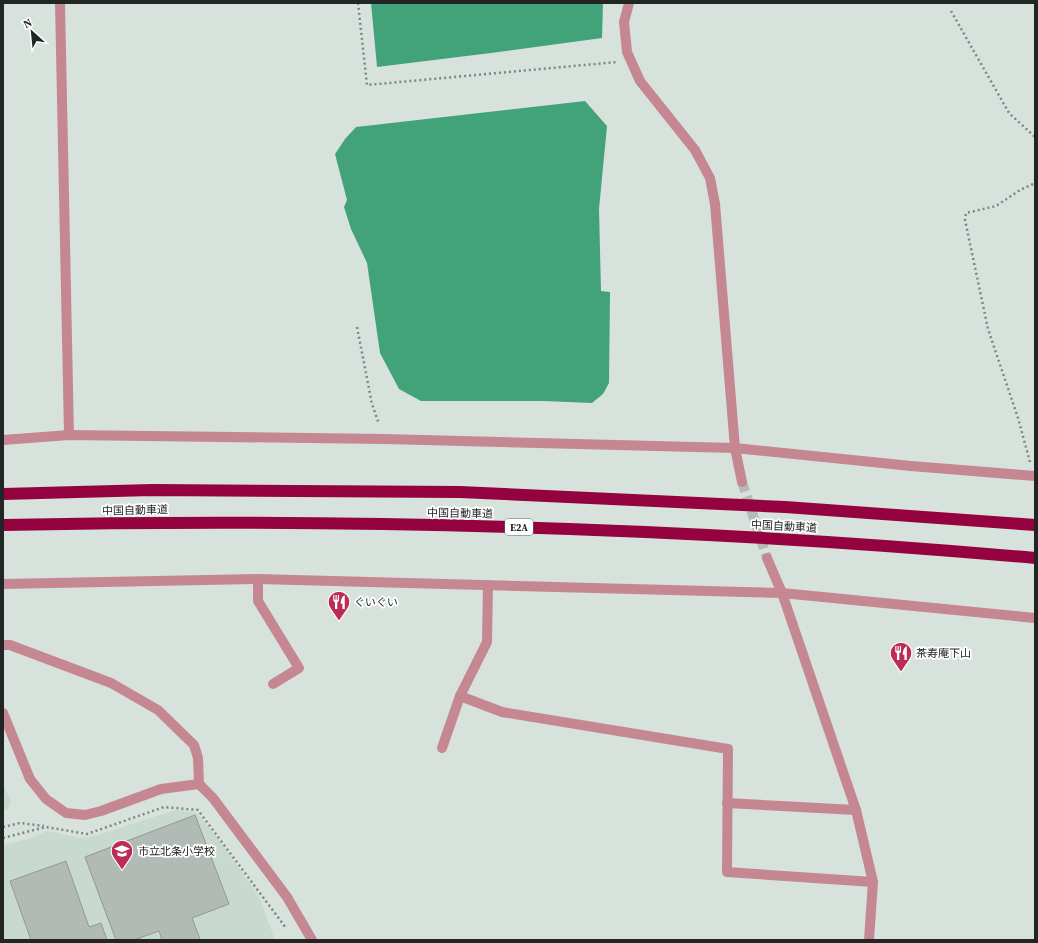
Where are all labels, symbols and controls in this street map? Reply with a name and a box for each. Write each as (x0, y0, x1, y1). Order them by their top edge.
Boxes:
north arrow (12, 12, 52, 52)
text: N (21, 15, 35, 32)
street label: 中国自動車道 (102, 502, 168, 519)
street label: 中国自動車道 (427, 505, 493, 522)
street label: 中国自動車道 (751, 517, 817, 536)
road number: E2A (505, 519, 533, 535)
restaurant icon: ぐいぐい (326, 589, 352, 622)
place label: ぐいぐい (354, 595, 398, 610)
restaurant icon: 茶寿庵下山 (888, 640, 914, 673)
place label: 茶寿庵下山 (916, 646, 971, 661)
school or university icon: 市立北条小学校 (109, 838, 135, 871)
place label: 市立北条小学校 (138, 844, 215, 859)

